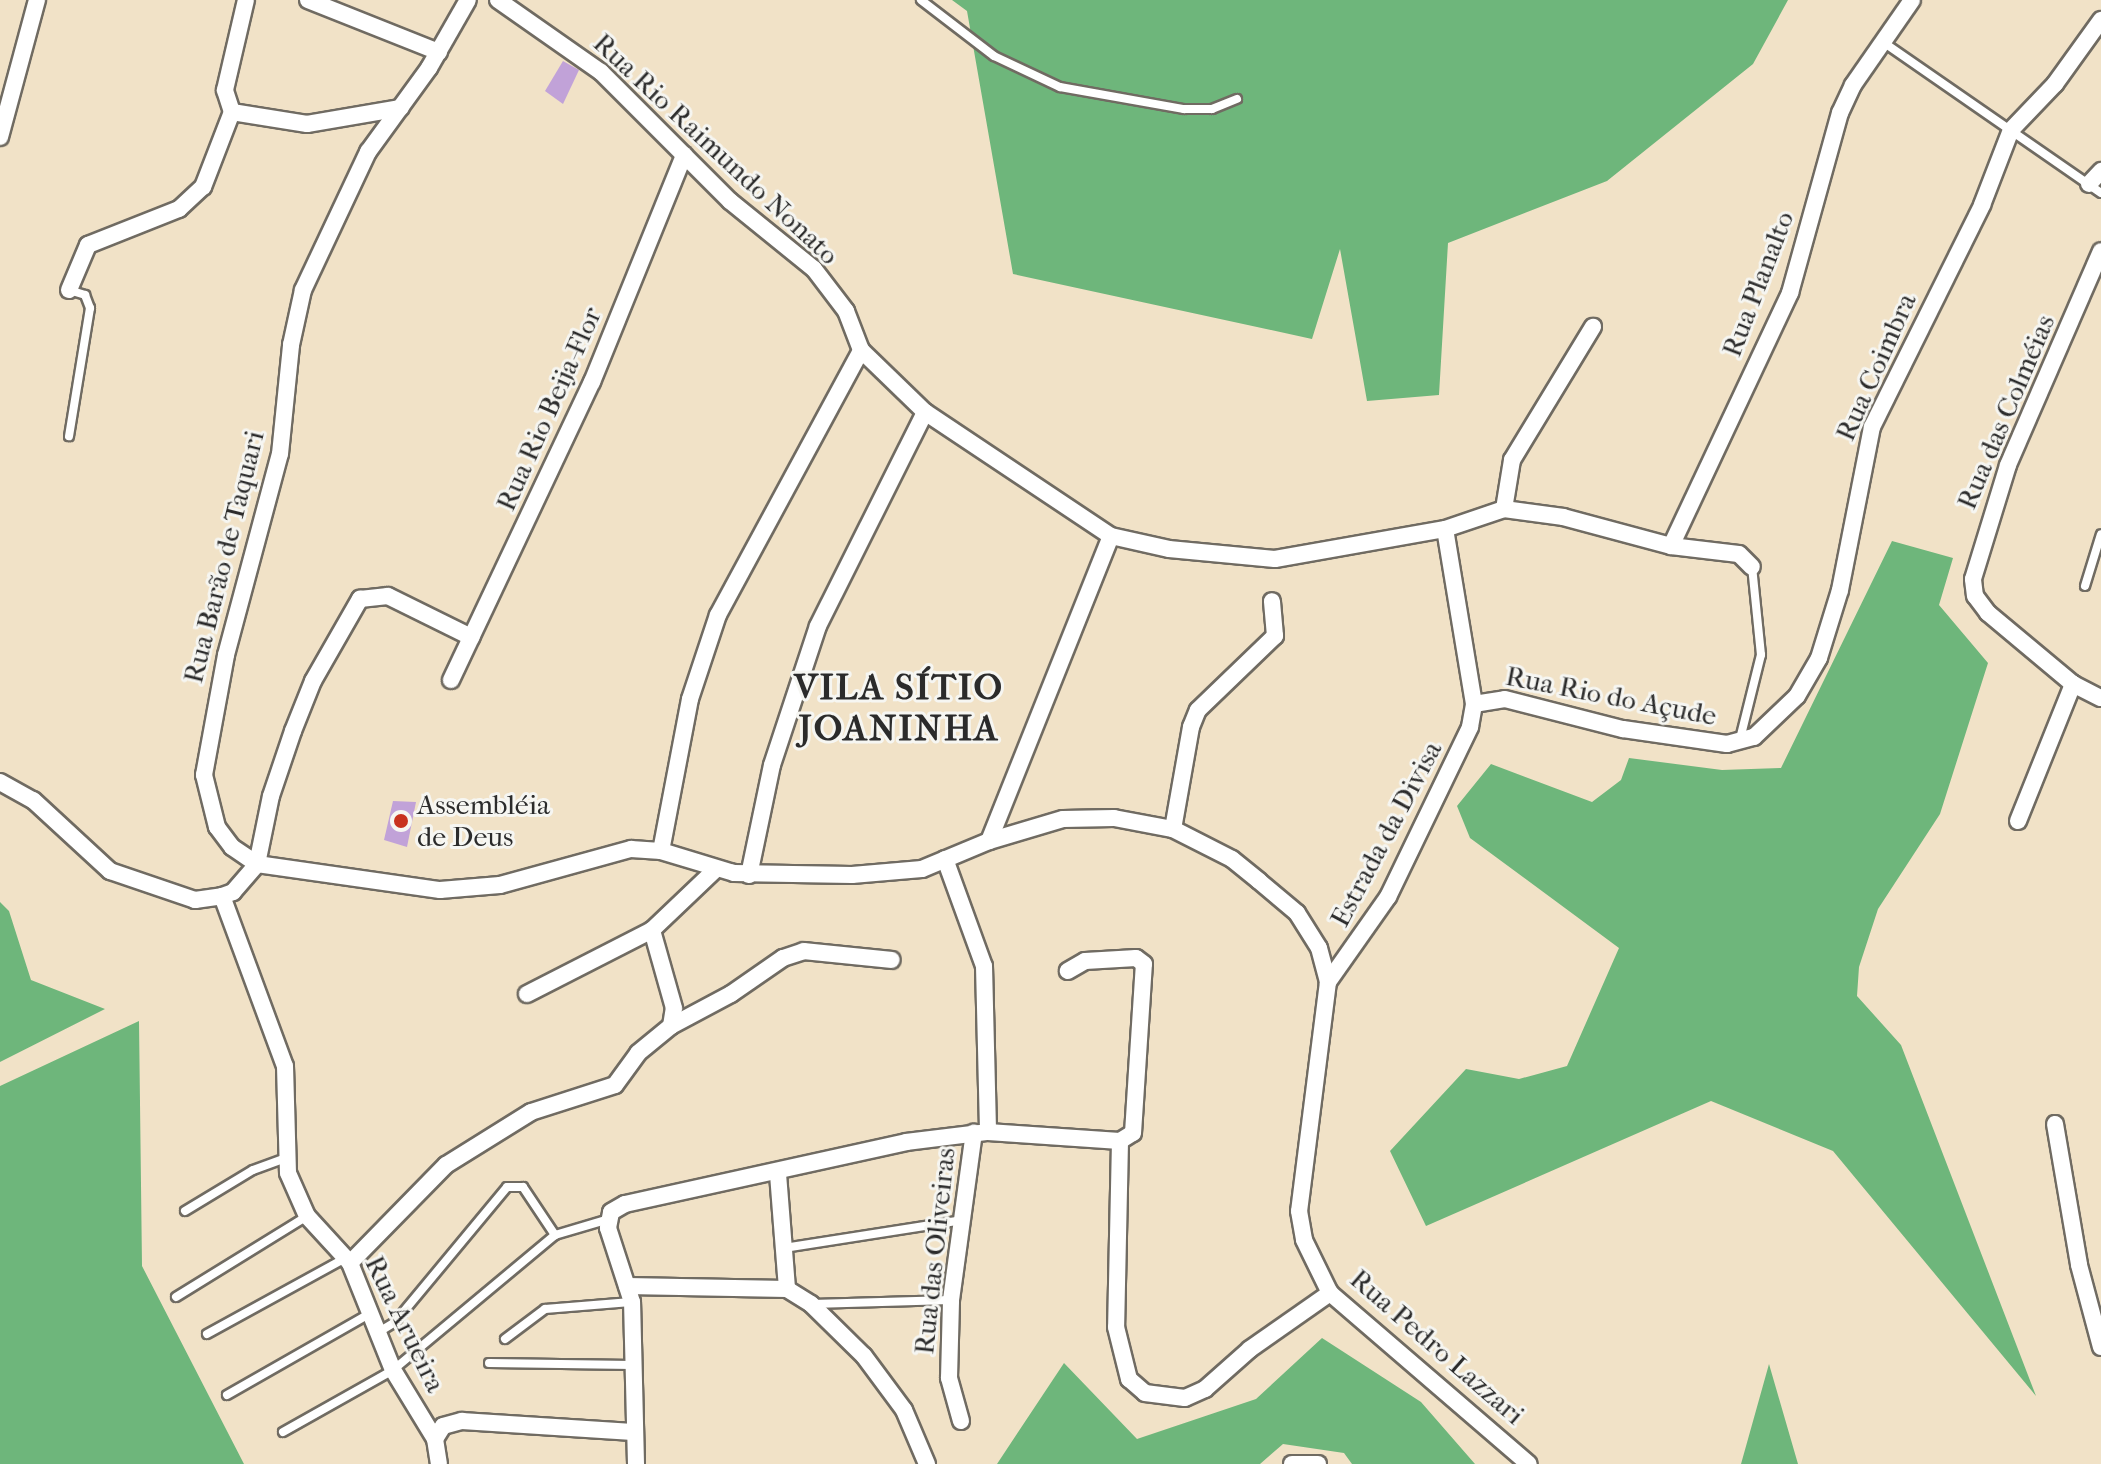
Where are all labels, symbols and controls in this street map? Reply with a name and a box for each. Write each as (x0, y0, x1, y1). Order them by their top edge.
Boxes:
street label: Rua Rio Raimundo Nonato (586, 26, 846, 272)
street label: Rua Planalto (1715, 206, 1801, 362)
street label: Rua Coimbra (1828, 288, 1924, 446)
street label: Rua Rio Beija-Flor (489, 302, 609, 516)
street label: Rua das Colméias (1950, 310, 2062, 514)
street label: Rua Barão de Taquari (176, 427, 272, 687)
street label: Rua Rio do Açude (1503, 659, 1719, 733)
district label: VILA SÍTIO JOANINHA (794, 665, 1004, 750)
street label: Estrada da Divisa (1323, 735, 1449, 933)
place label: Assembléia de Deus (417, 788, 550, 854)
marker: Assembléia de Deus (392, 812, 410, 830)
street label: Rua das Oliveiras (907, 1146, 963, 1356)
street label: Rua Arueira (358, 1250, 452, 1398)
street label: Rua Pedro Lazzari (1343, 1262, 1531, 1432)

